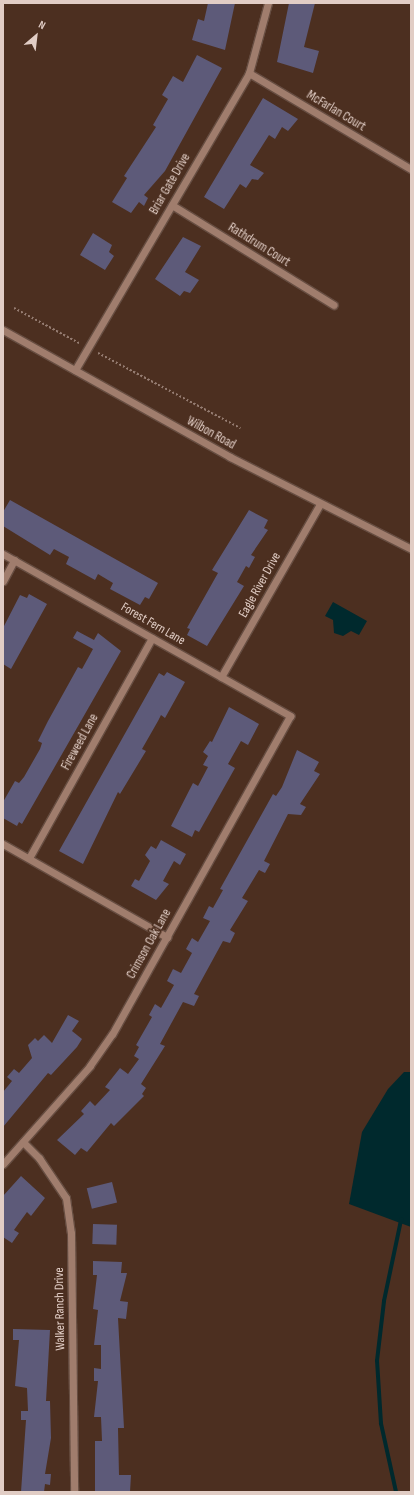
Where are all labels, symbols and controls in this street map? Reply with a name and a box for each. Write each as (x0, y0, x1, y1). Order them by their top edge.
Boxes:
north arrow (16, 16, 56, 56)
text: N (36, 18, 48, 32)
street label: McFarlan Court (304, 87, 368, 135)
street label: Briar Gate Drive (146, 151, 194, 217)
street label: Rathdrum Court (225, 220, 293, 270)
street label: Wilbon Road (184, 413, 238, 453)
street label: Eagle River Drive (236, 550, 284, 620)
street label: Forest Fern Lane (118, 599, 188, 649)
street label: Fireweed Lane (58, 711, 102, 773)
street label: Crimson Oak Lane (123, 906, 175, 982)
street label: Walker Ranch Drive (51, 1267, 69, 1351)

